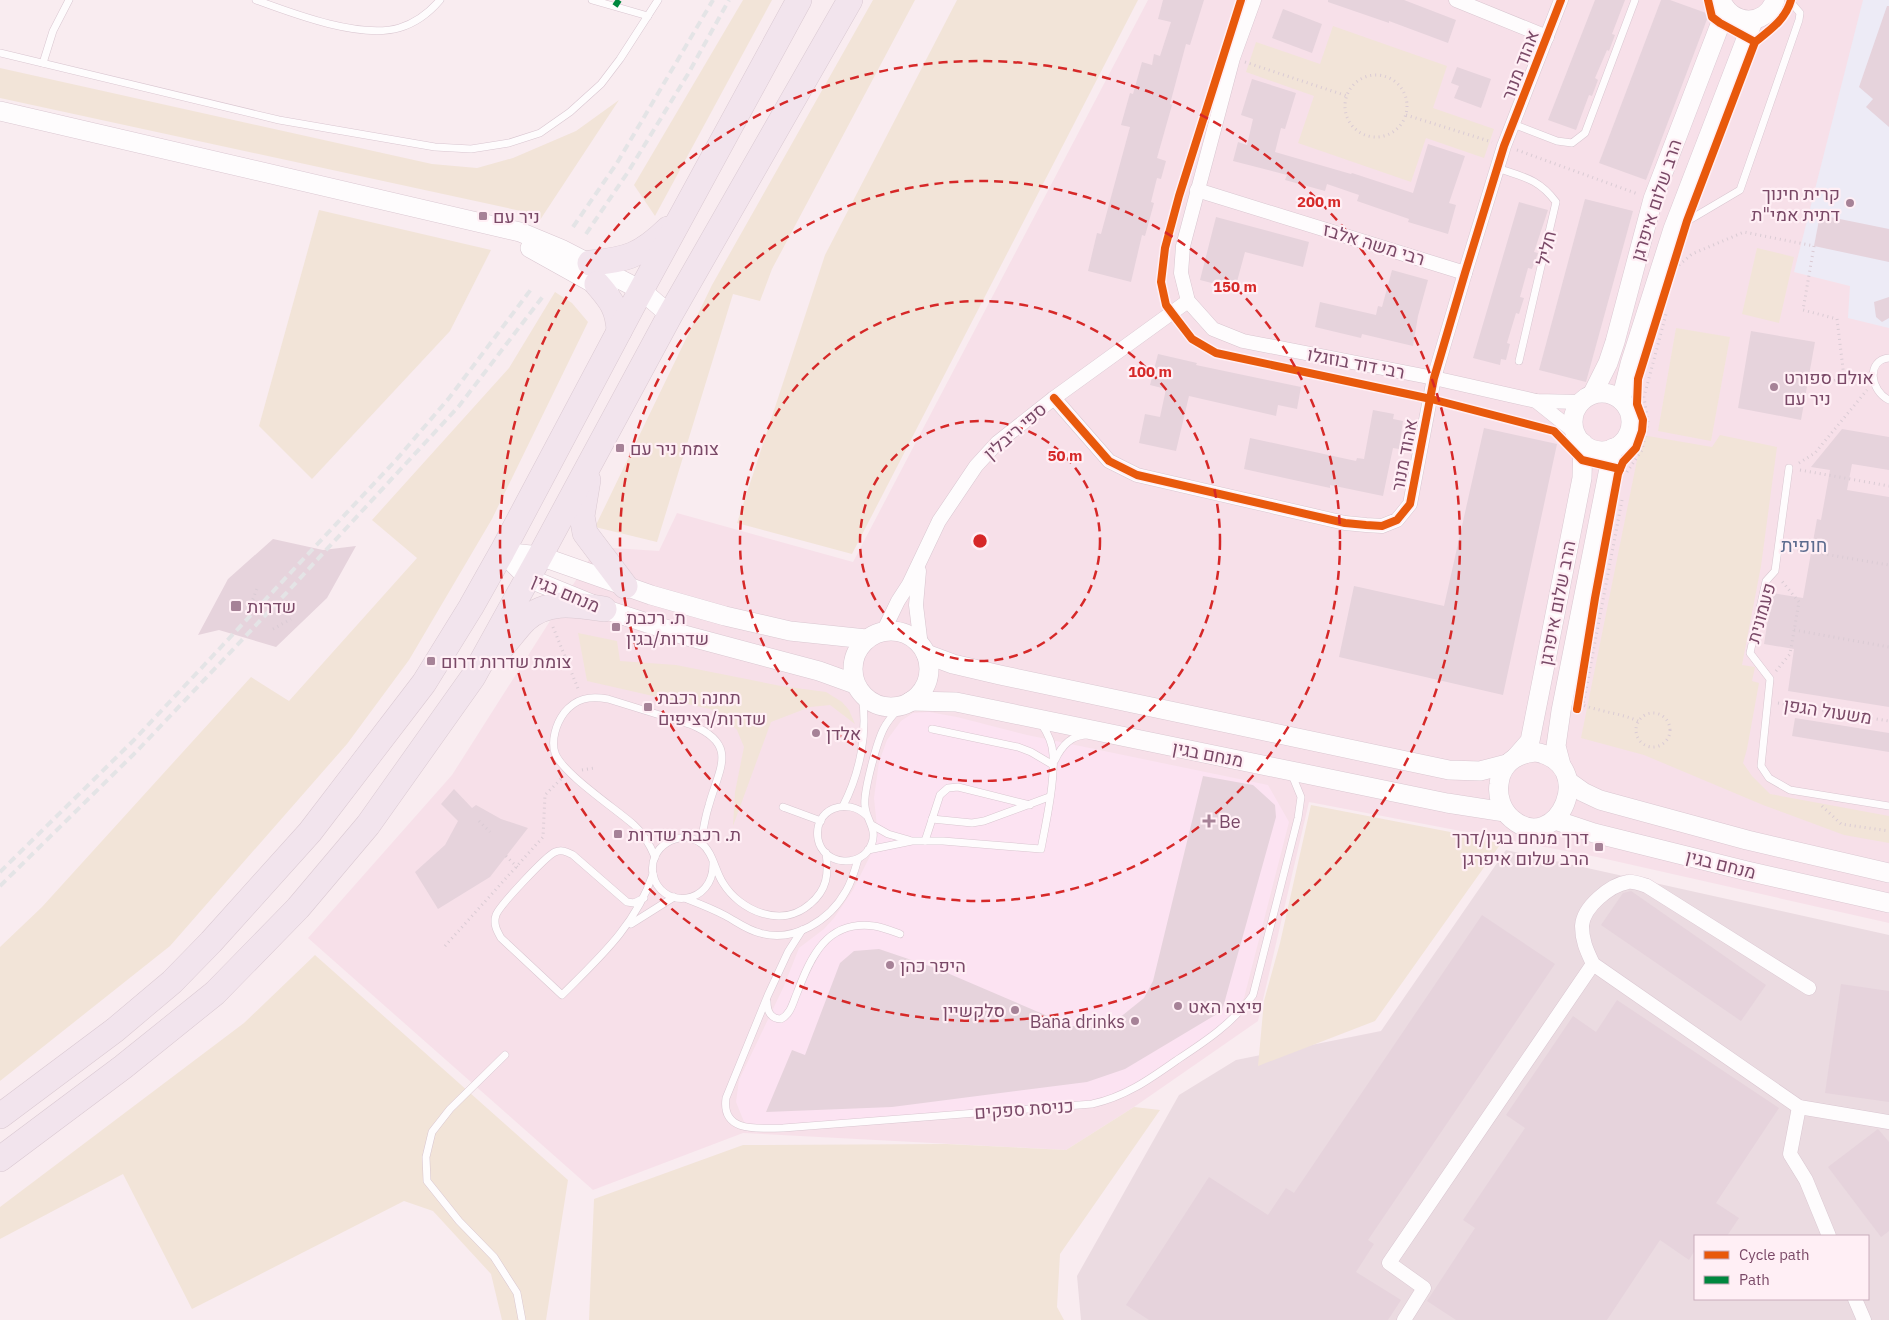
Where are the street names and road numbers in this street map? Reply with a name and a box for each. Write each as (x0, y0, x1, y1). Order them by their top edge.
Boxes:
street label: אהוד מנור (1496, 27, 1544, 103)
street label: הרב שלום איפרגן (1625, 136, 1687, 264)
street label: רבי משה אלבז (1320, 218, 1428, 270)
street label: חליל (1531, 228, 1561, 268)
street label: רבי דוד בוזגלו (1305, 342, 1407, 384)
street label: ספי ריבלין (979, 397, 1051, 465)
street label: אהוד מנור (1386, 417, 1422, 493)
street label: הרב שלום איפרגן (1534, 539, 1580, 667)
street label: מנחם בגין (529, 568, 603, 618)
street label: פעמונית (1741, 580, 1781, 646)
street label: משעול הגפן (1782, 693, 1874, 729)
street label: מנחם בגין (1171, 736, 1245, 772)
street label: מנחם בגין (1683, 844, 1759, 884)
street label: כניסת ספקים (974, 1094, 1074, 1124)

